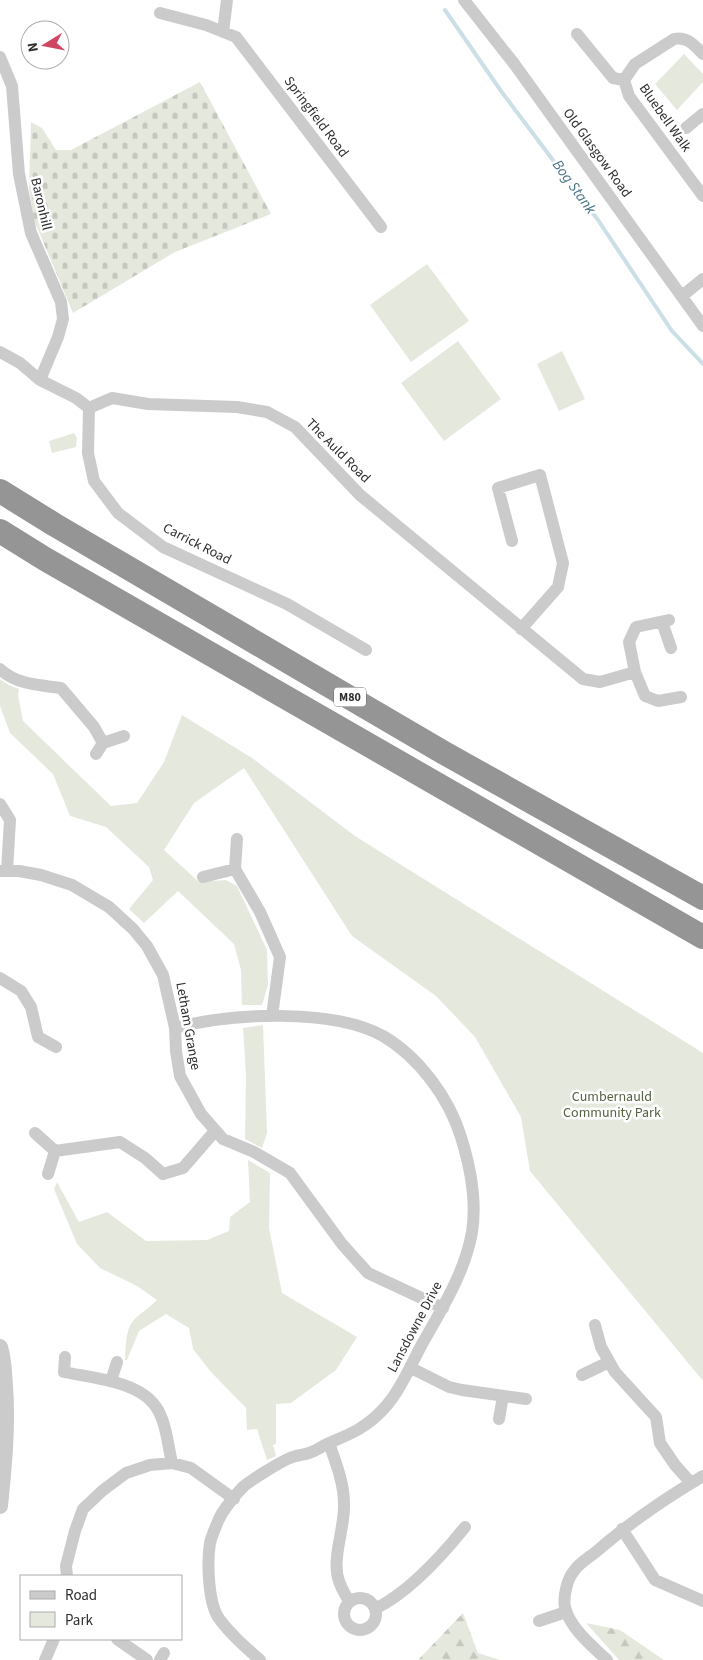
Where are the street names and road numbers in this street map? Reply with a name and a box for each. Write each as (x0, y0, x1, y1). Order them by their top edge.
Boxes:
street label: Springfield Road (279, 72, 353, 162)
street label: Bluebell Walk (634, 80, 696, 156)
street label: Old Glasgow Road (558, 104, 636, 202)
street label: Baronhill (25, 176, 57, 233)
street label: The Auld Road (301, 414, 375, 488)
street label: Carrick Road (159, 518, 235, 570)
road number: M80 (334, 688, 366, 706)
street label: Letham Grange (170, 980, 206, 1072)
street label: Lansdowne Drive (383, 1278, 447, 1376)

